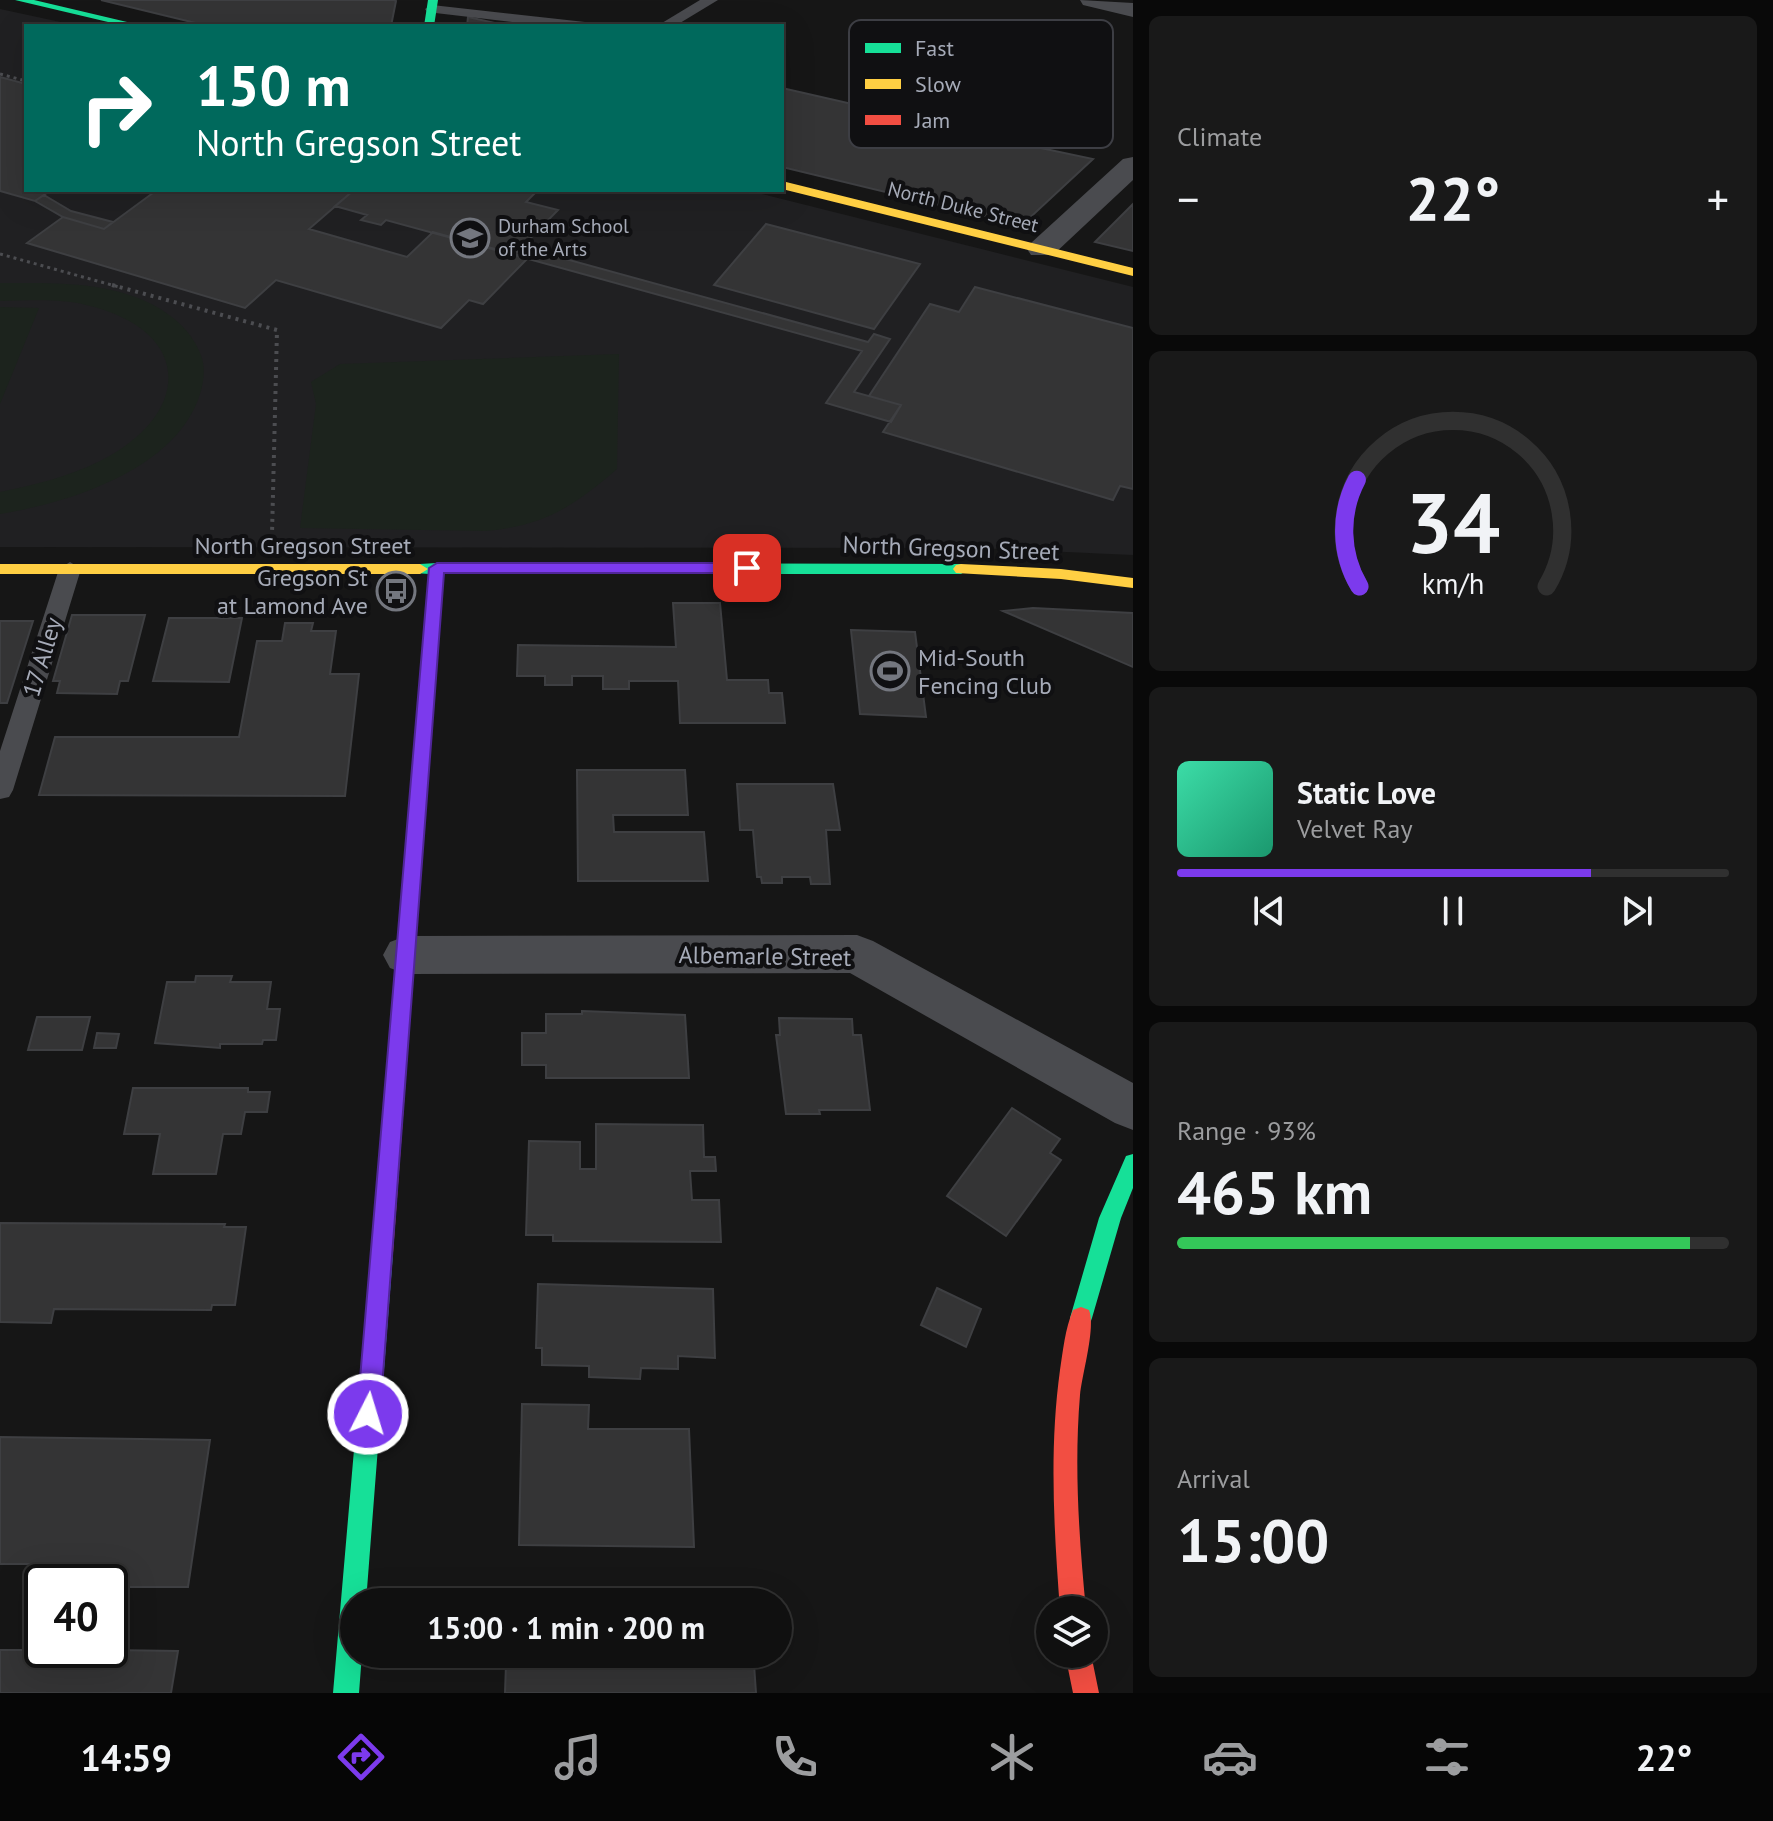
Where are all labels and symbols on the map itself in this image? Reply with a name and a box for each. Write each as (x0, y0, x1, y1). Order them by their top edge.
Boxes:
legend (849, 20, 1113, 148)
text: Fast (915, 34, 955, 62)
text: Slow (915, 70, 961, 98)
text: Jam (914, 106, 950, 134)
street label: North Duke Street (885, 176, 1041, 238)
place label: Durham School of the Arts (498, 213, 629, 262)
school or university icon: Durham School of the Arts (449, 217, 491, 259)
street label: North Gregson Street (842, 529, 1060, 567)
street label: North Gregson Street (194, 530, 412, 561)
pin (713, 534, 781, 602)
place label: Gregson St at Lamond Ave (217, 562, 368, 621)
bus stop icon: Gregson St at Lamond Ave (375, 570, 417, 612)
street label: 17 Alley (15, 614, 69, 700)
place label: Mid-South Fencing Club (918, 642, 1052, 701)
sports icon: Mid-South Fencing Club (869, 650, 911, 692)
street label: Albemarle Street (678, 939, 852, 973)
position arrow (326, 1372, 410, 1456)
speed limit sign: 40 (24, 1564, 128, 1668)

